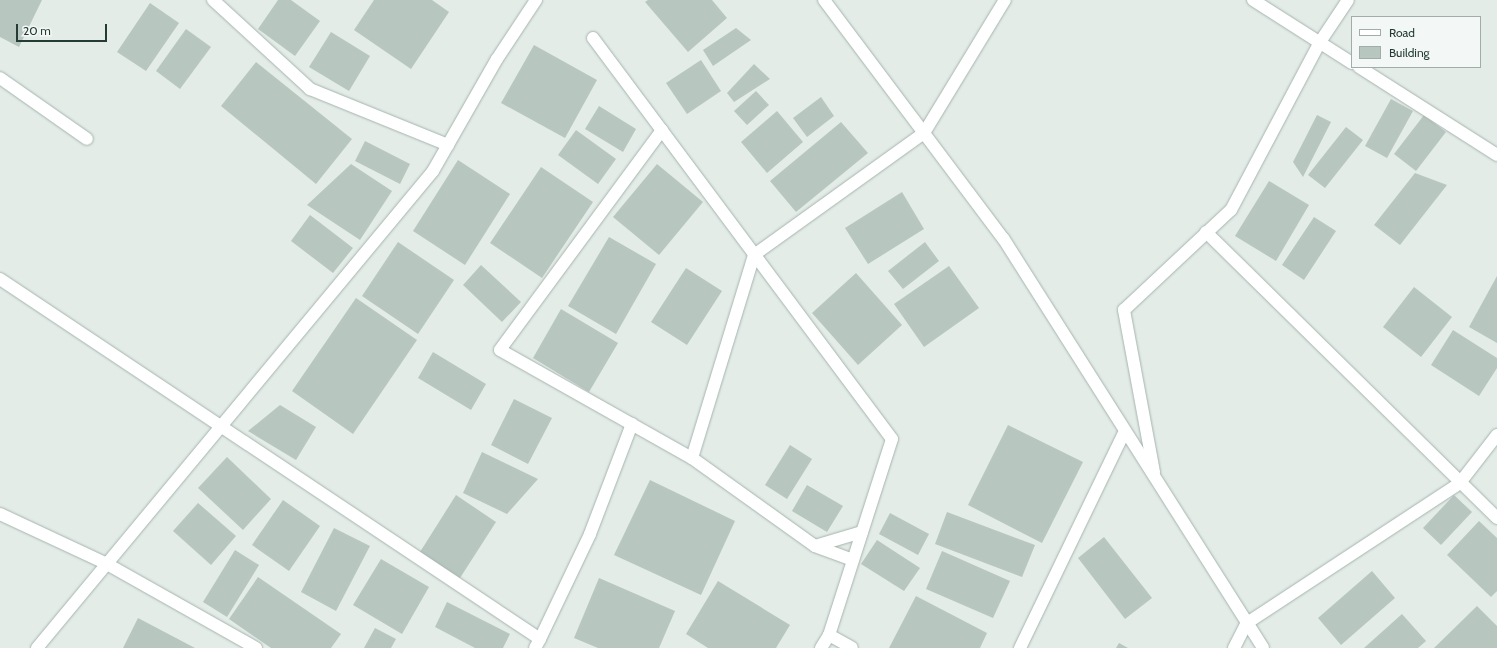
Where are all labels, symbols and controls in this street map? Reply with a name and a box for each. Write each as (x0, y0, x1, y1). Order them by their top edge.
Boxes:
scale bar (18, 16, 109, 42)
legend (1351, 16, 1481, 68)
text: 20 m (23, 23, 51, 38)
text: Road (1389, 25, 1415, 40)
text: Building (1389, 45, 1430, 60)

